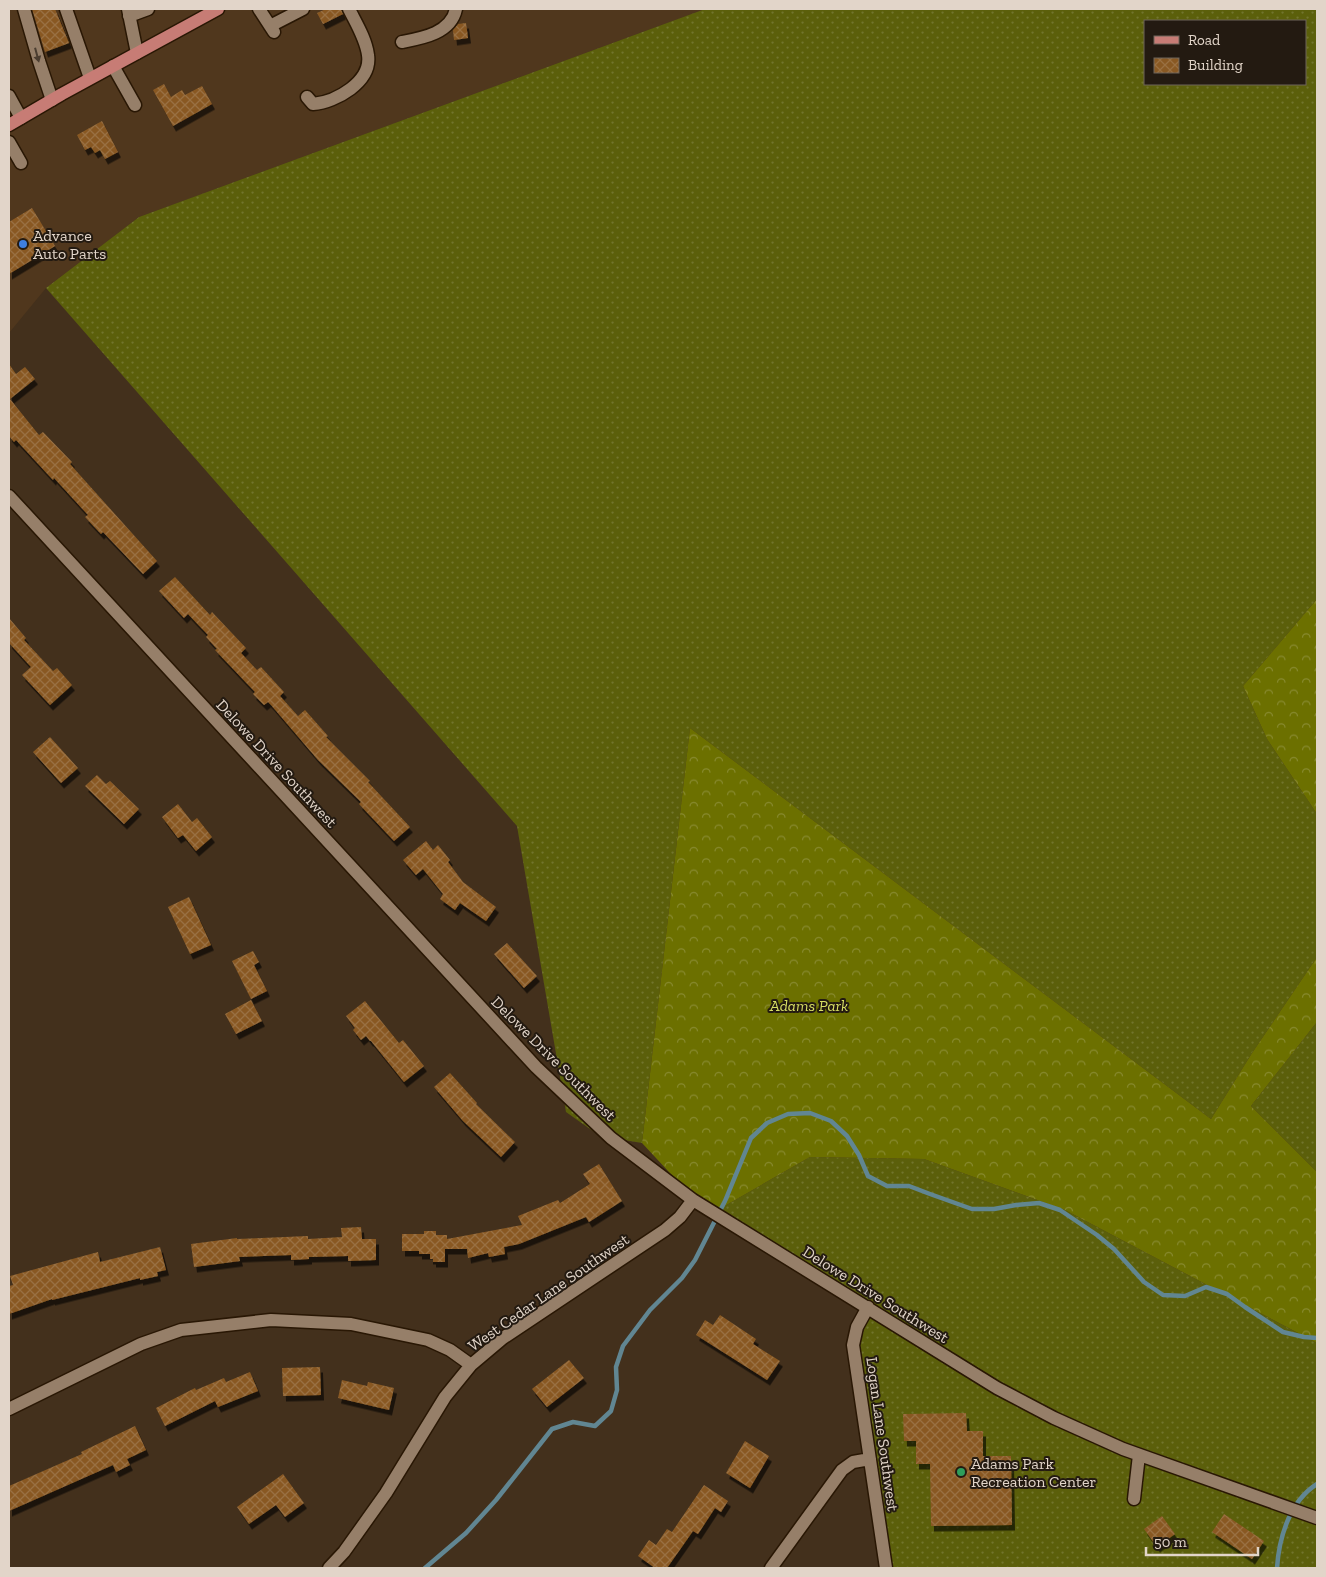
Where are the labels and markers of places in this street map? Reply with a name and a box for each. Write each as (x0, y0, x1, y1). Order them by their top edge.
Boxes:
place label: Advance Auto Parts (33, 226, 106, 263)
marker: Advance Auto Parts (17, 238, 29, 250)
place label: Adams Park Recreation Center (971, 1454, 1096, 1491)
marker: Adams Park Recreation Center (955, 1466, 967, 1478)

